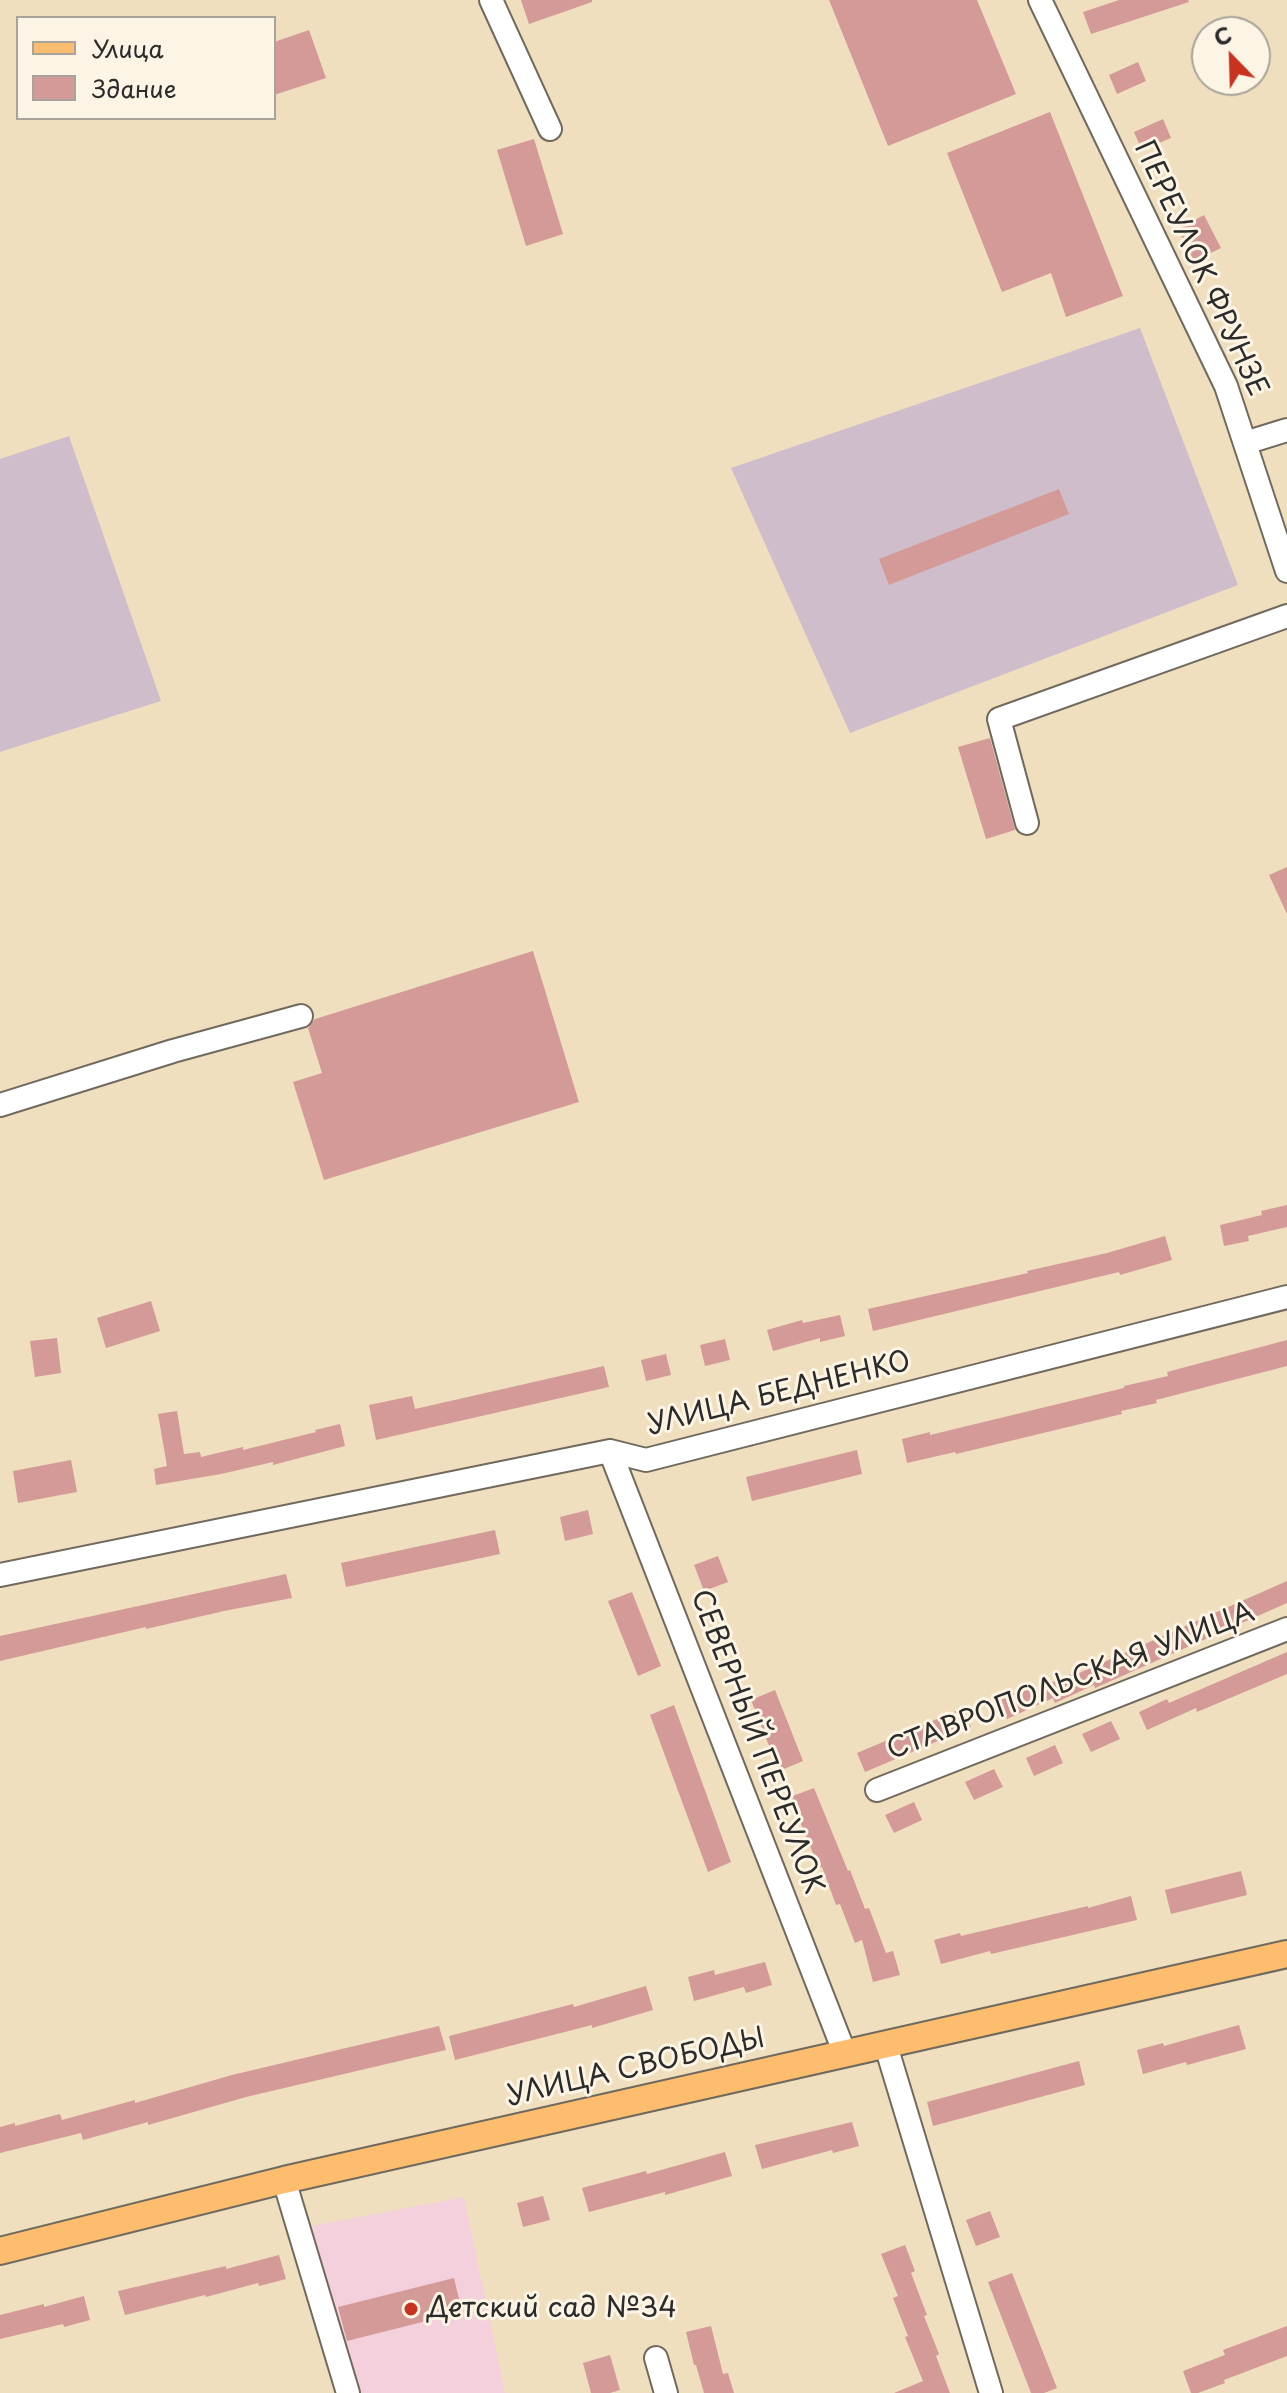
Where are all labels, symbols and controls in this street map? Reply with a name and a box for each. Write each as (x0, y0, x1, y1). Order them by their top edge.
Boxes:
legend (16, 16, 276, 120)
north arrow (1191, 16, 1271, 96)
text: С (1208, 17, 1236, 54)
text: Улица (92, 30, 164, 66)
text: Здание (92, 70, 177, 106)
street label: ПЕРЕУЛОК ФРУНЗЕ (1126, 136, 1274, 402)
street label: УЛИЦА БЕДНЕНКО (644, 1345, 914, 1443)
street label: СЕВЕРНЫЙ ПЕРЕУЛОК (682, 1585, 830, 1899)
street label: СТАВРОПОЛЬСКАЯ УЛИЦА (882, 1596, 1260, 1768)
street label: УЛИЦА СВОБОДЫ (504, 2022, 768, 2114)
place label: Детский сад №34 (427, 2292, 677, 2326)
marker: Детский сад №34 (402, 2300, 420, 2318)

